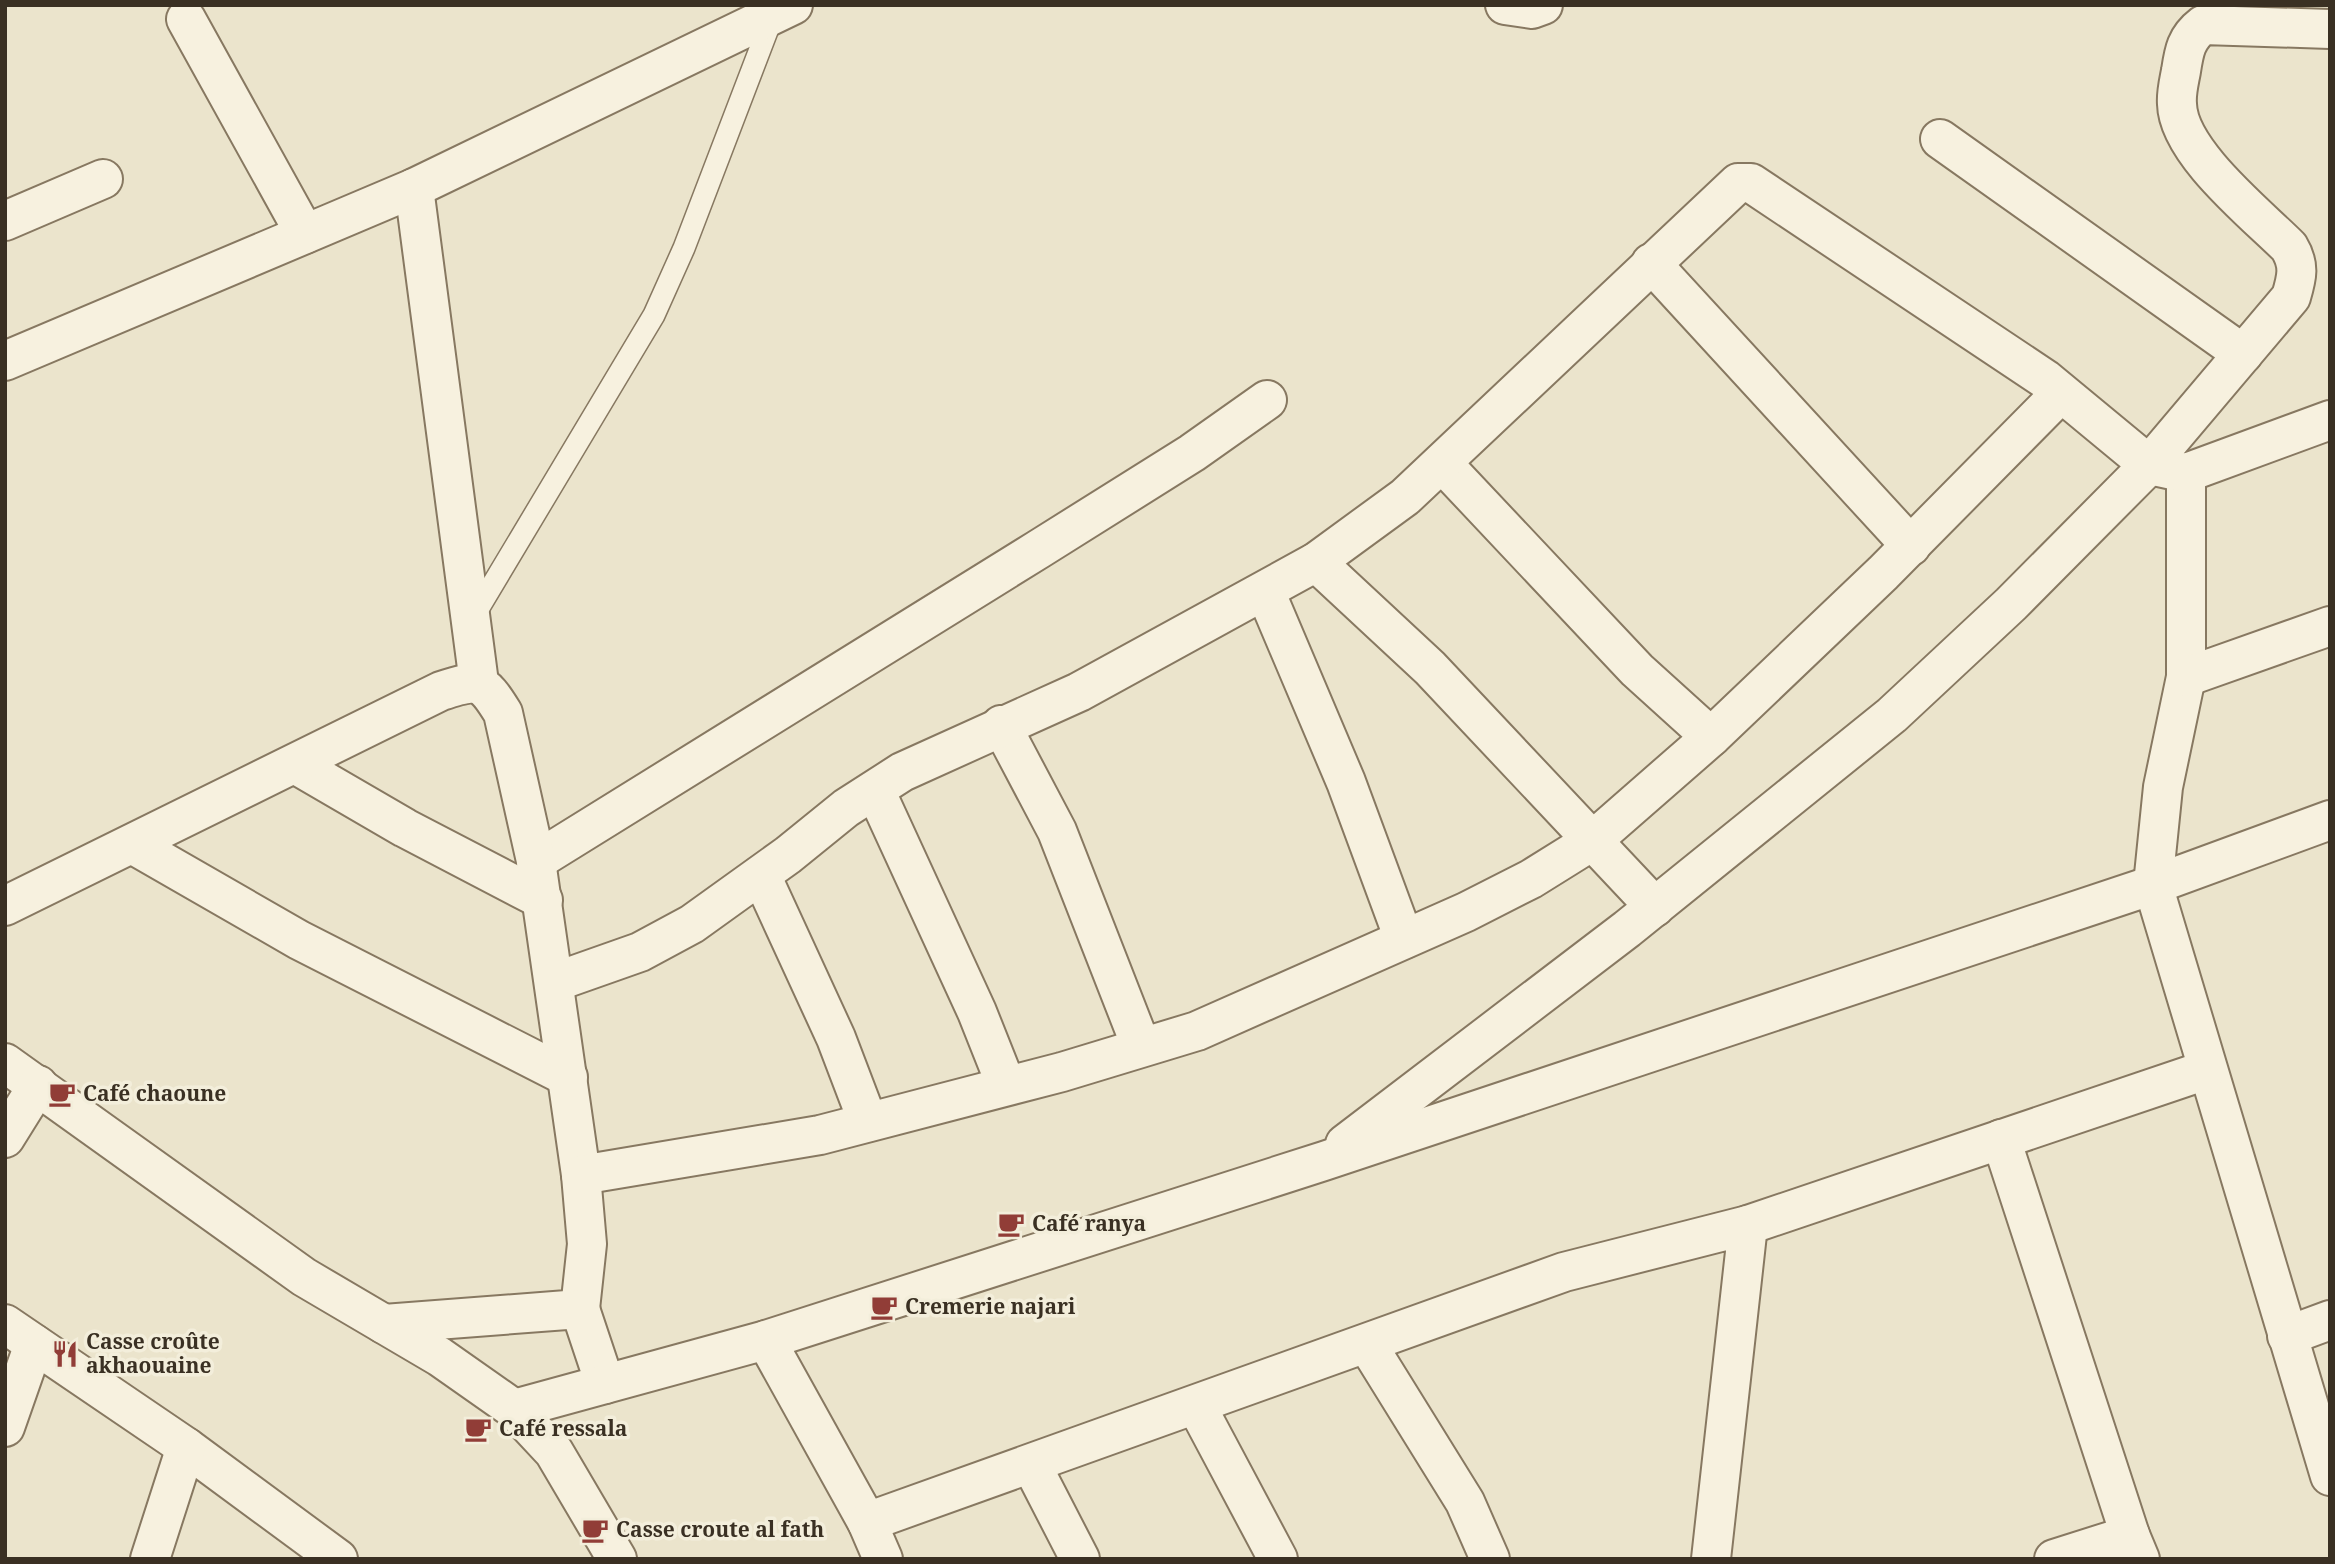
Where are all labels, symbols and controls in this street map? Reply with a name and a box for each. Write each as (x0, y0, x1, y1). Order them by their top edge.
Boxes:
cafe icon: Café chaoune (47, 1079, 77, 1109)
place label: Café chaoune (83, 1079, 226, 1107)
cafe icon: Café ranya (996, 1209, 1026, 1239)
place label: Café ranya (1032, 1209, 1146, 1237)
cafe icon: Cremerie najari (869, 1292, 899, 1322)
place label: Cremerie najari (905, 1292, 1076, 1320)
place label: Casse croûte akhaouaine (86, 1327, 220, 1379)
restaurant icon: Casse croûte akhaouaine (50, 1339, 80, 1369)
cafe icon: Café ressala (463, 1414, 493, 1444)
place label: Café ressala (499, 1414, 627, 1442)
cafe icon: Casse croute al fath (580, 1515, 610, 1545)
place label: Casse croute al fath (616, 1515, 824, 1543)

